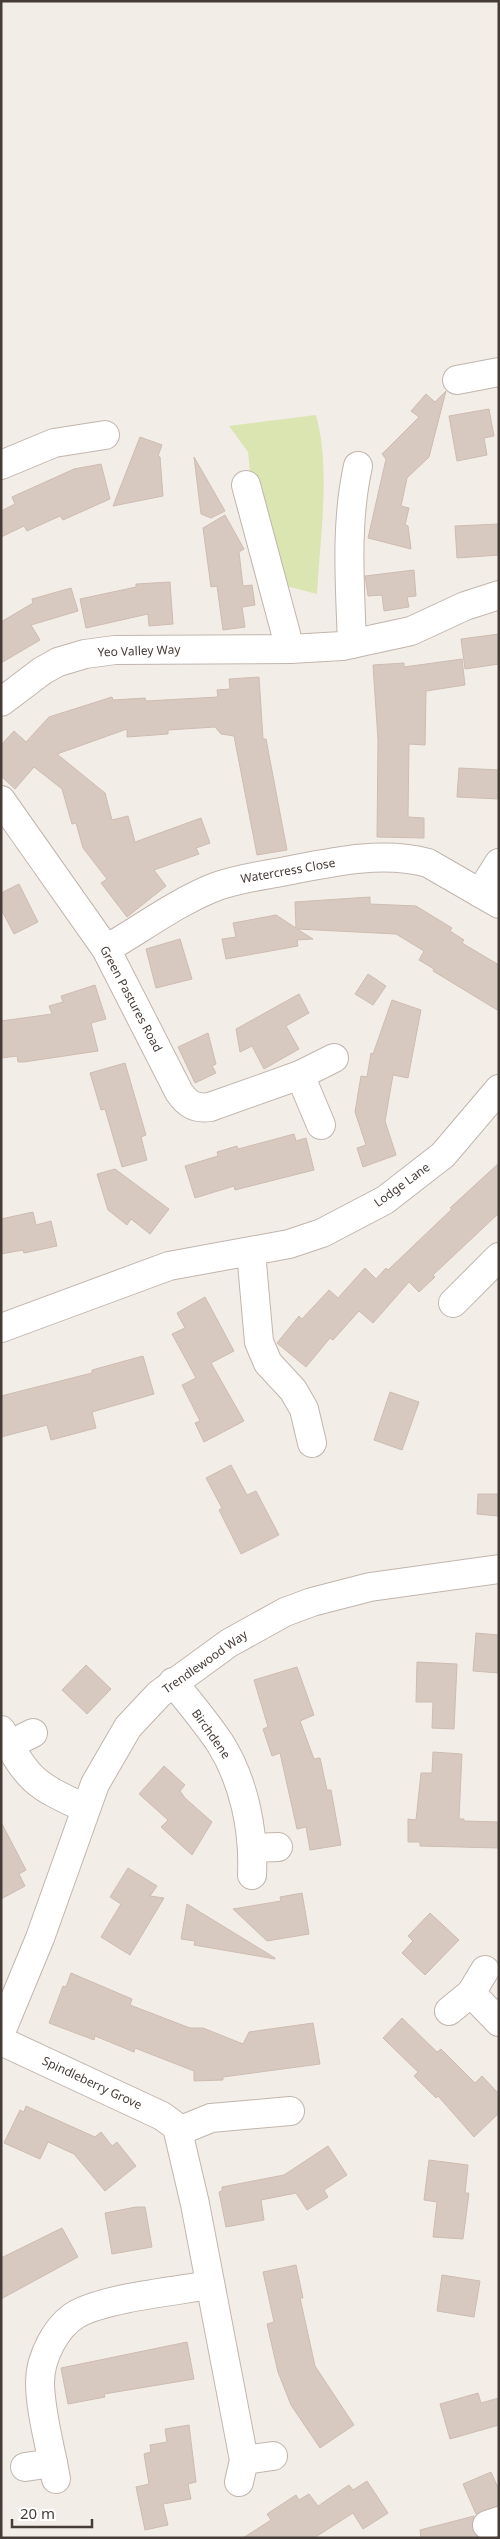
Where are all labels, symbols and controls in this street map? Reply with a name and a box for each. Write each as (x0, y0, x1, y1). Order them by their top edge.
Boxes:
street label: Yeo Valley Way (97, 641, 182, 660)
street label: Watercress Close (239, 854, 337, 887)
street label: Green Pastures Road (96, 943, 167, 1055)
street label: Lodge Lane (370, 1158, 433, 1211)
street label: Trendlewood Way (159, 1625, 251, 1697)
street label: Birchdene (188, 1705, 235, 1762)
street label: Spindleberry Grove (40, 2052, 145, 2113)
scale bar (12, 2496, 92, 2528)
text: 20 m (20, 2503, 55, 2523)

